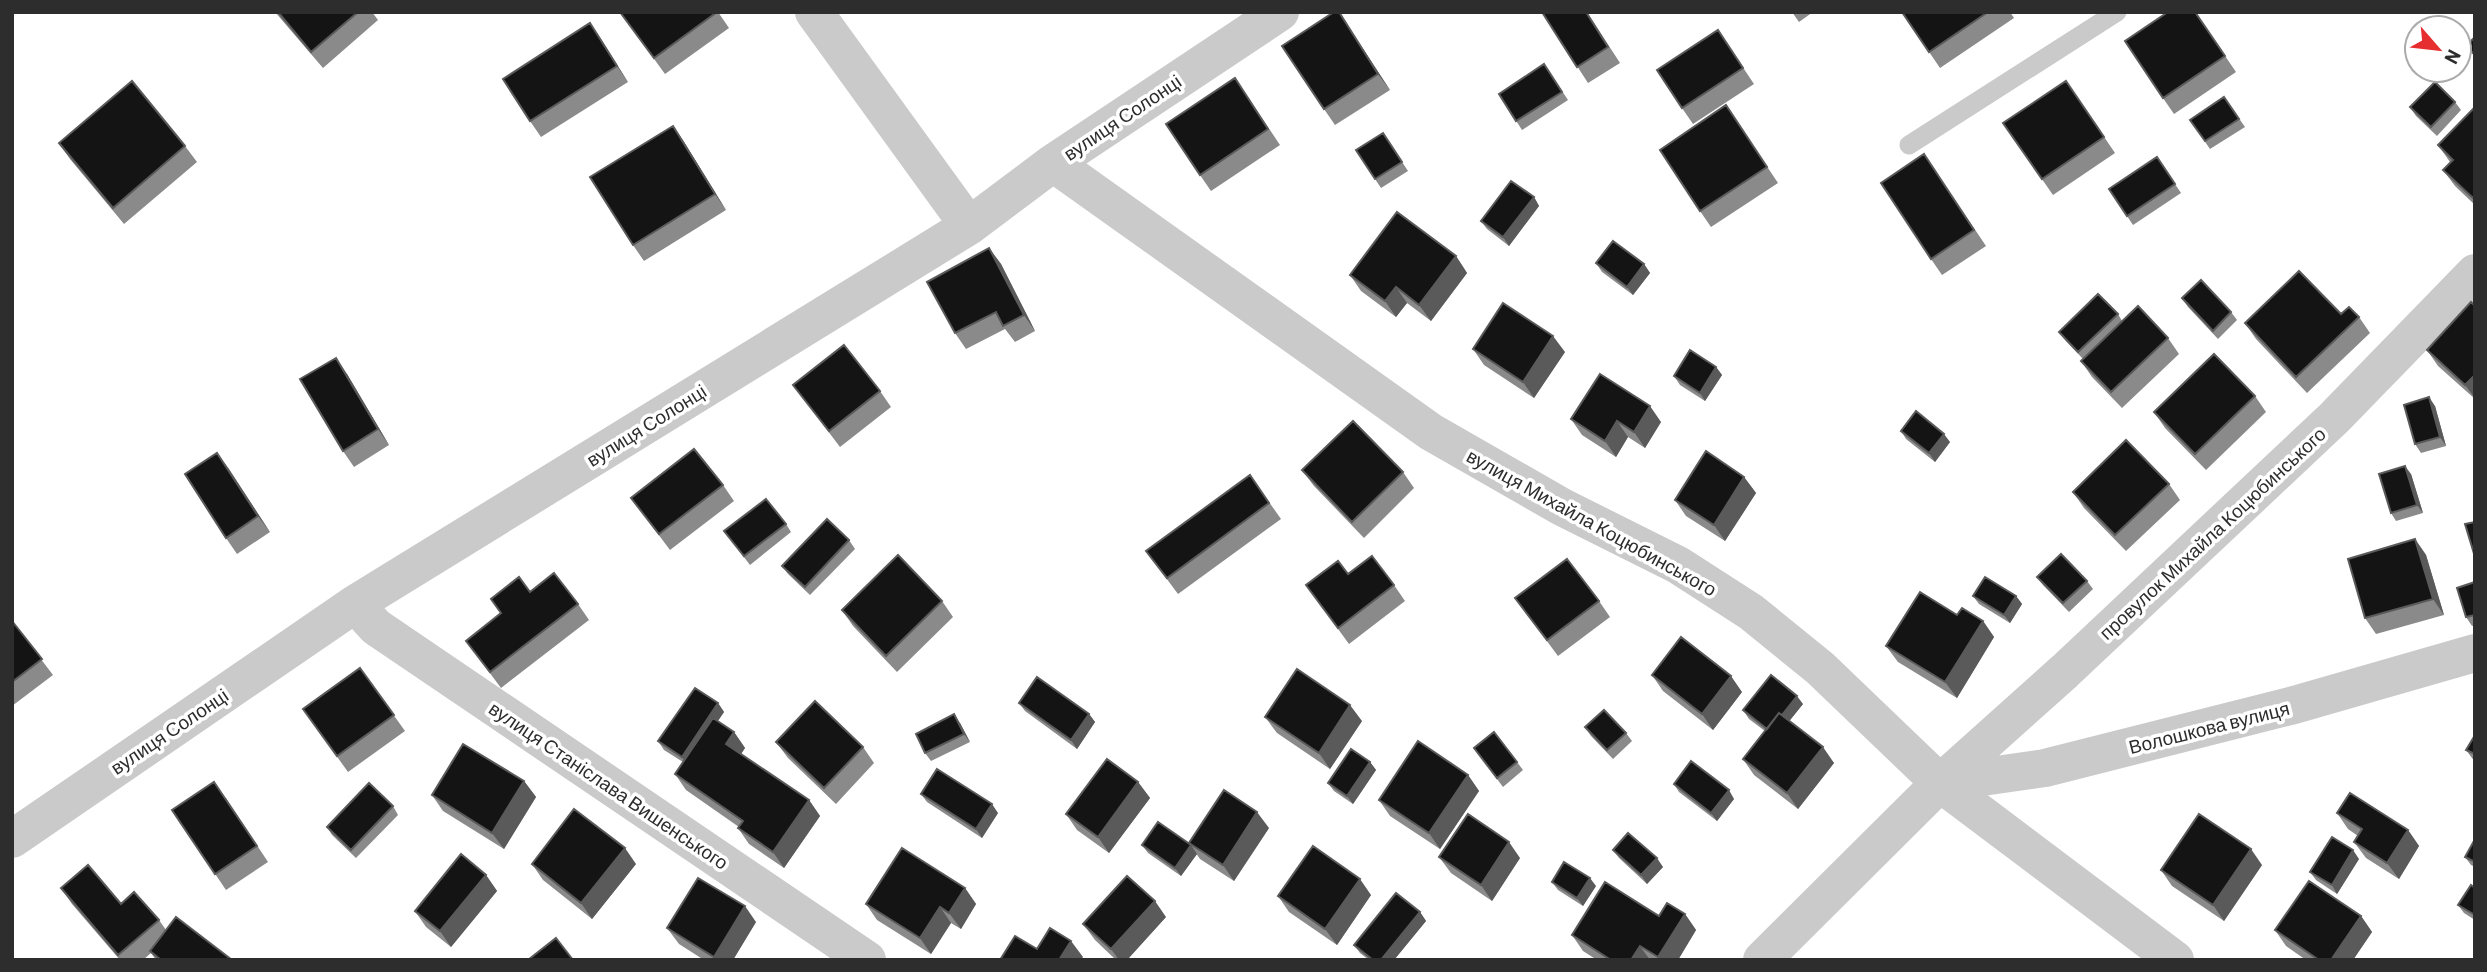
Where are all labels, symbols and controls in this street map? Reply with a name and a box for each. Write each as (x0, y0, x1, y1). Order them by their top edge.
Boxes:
north arrow (2403, 14, 2473, 84)
text: N (2440, 46, 2467, 68)
street label: вулиця Солонці (1059, 69, 1185, 165)
street label: вулиця Солонці (582, 379, 710, 471)
street label: провулок Михайла Коцюбинського (2094, 422, 2330, 644)
street label: вулиця Михайла Коцюбинського (1463, 444, 1721, 600)
street label: вулиця Солонці (106, 683, 232, 779)
street label: вулиця Станіслава Вишенського (485, 696, 733, 874)
street label: Волошкова вулиця (2126, 696, 2292, 758)

